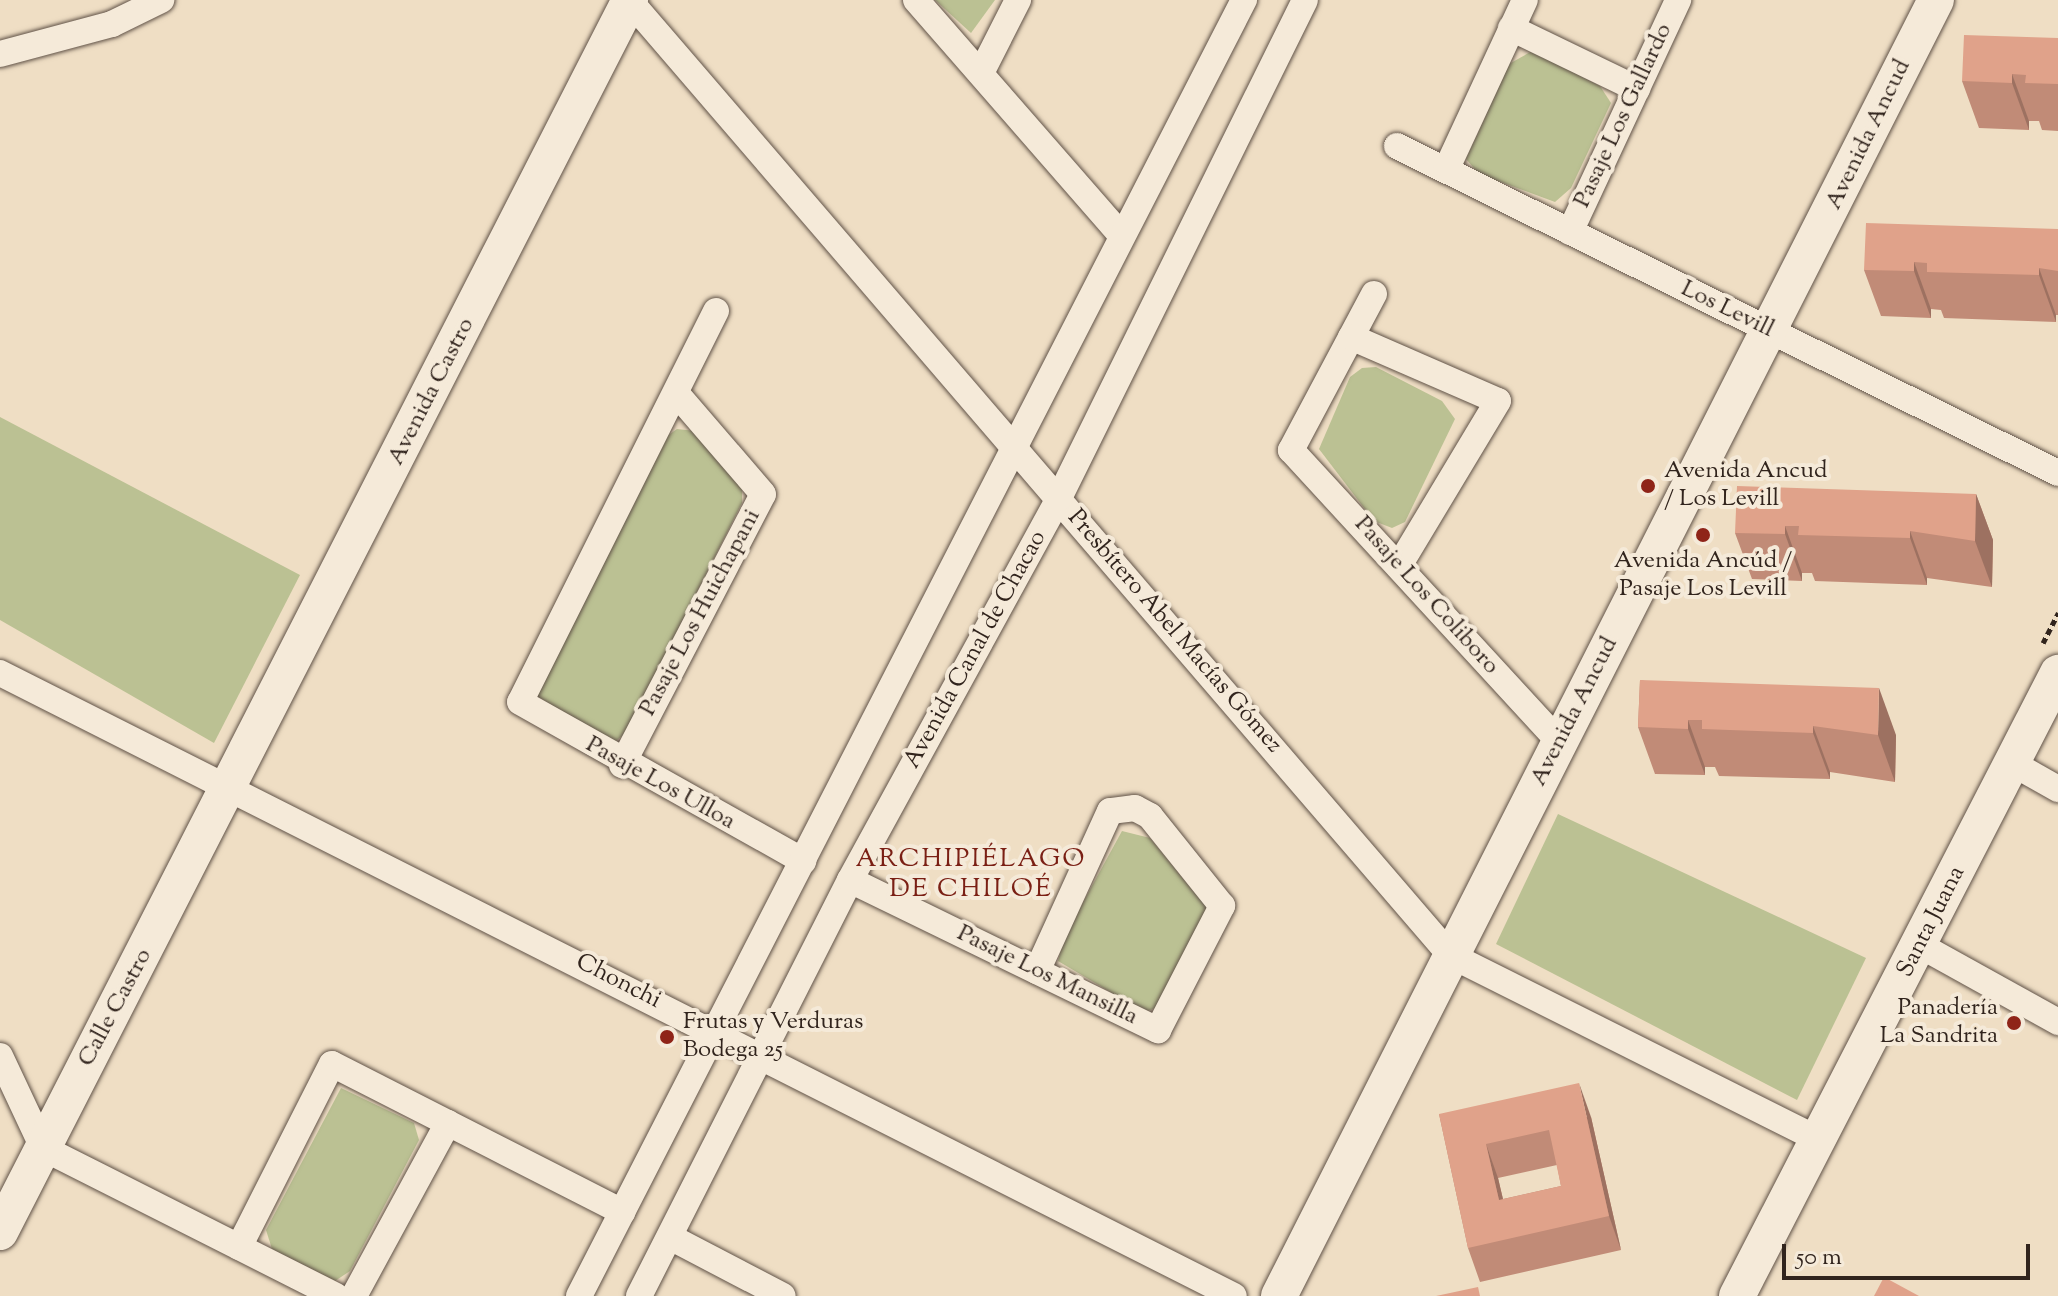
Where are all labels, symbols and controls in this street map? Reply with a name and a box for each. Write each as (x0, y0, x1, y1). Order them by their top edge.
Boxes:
street label: Pasaje Los Gallardo (1569, 19, 1679, 213)
street label: Avenida Ancud (1820, 55, 1918, 215)
street label: Los Levill (1676, 275, 1778, 345)
street label: Avenida Castro (382, 313, 482, 471)
place label: Avenida Ancud / Los Levill (1664, 458, 1828, 514)
marker: Avenida Ancud / Los Levill (1639, 477, 1657, 495)
street label: Presbítero Abel Macías Gómez (1060, 504, 1288, 760)
street label: Pasaje Los Huichapani (634, 505, 768, 721)
street label: Pasaje Los Coliboro (1347, 511, 1505, 681)
street label: Avenida Canal de Chacao (899, 526, 1053, 774)
marker: Avenida Ancúd / Pasaje Los Levill (1694, 526, 1712, 544)
place label: Avenida Ancúd / Pasaje Los Levill (1614, 548, 1792, 604)
street label: Avenida Ancud (1525, 633, 1625, 791)
street label: Pasaje Los Ulloa (580, 731, 740, 837)
district label: ARCHIPIÉLAGO DE CHILOÉ (856, 844, 1086, 906)
street label: Santa Juana (1892, 862, 1972, 982)
street label: Pasaje Los Mansilla (952, 920, 1142, 1032)
street label: Calle Castro (73, 944, 159, 1072)
street label: Chonchi (571, 948, 665, 1016)
place label: Panadería La Sandrita (1880, 995, 1998, 1051)
place label: Frutas y Verduras Bodega 25 (683, 1009, 863, 1065)
marker: Panadería La Sandrita (2005, 1014, 2023, 1032)
marker: Frutas y Verduras Bodega 25 (658, 1028, 676, 1046)
scale bar (1786, 1228, 2034, 1278)
text: 50 m (1796, 1241, 1842, 1275)

